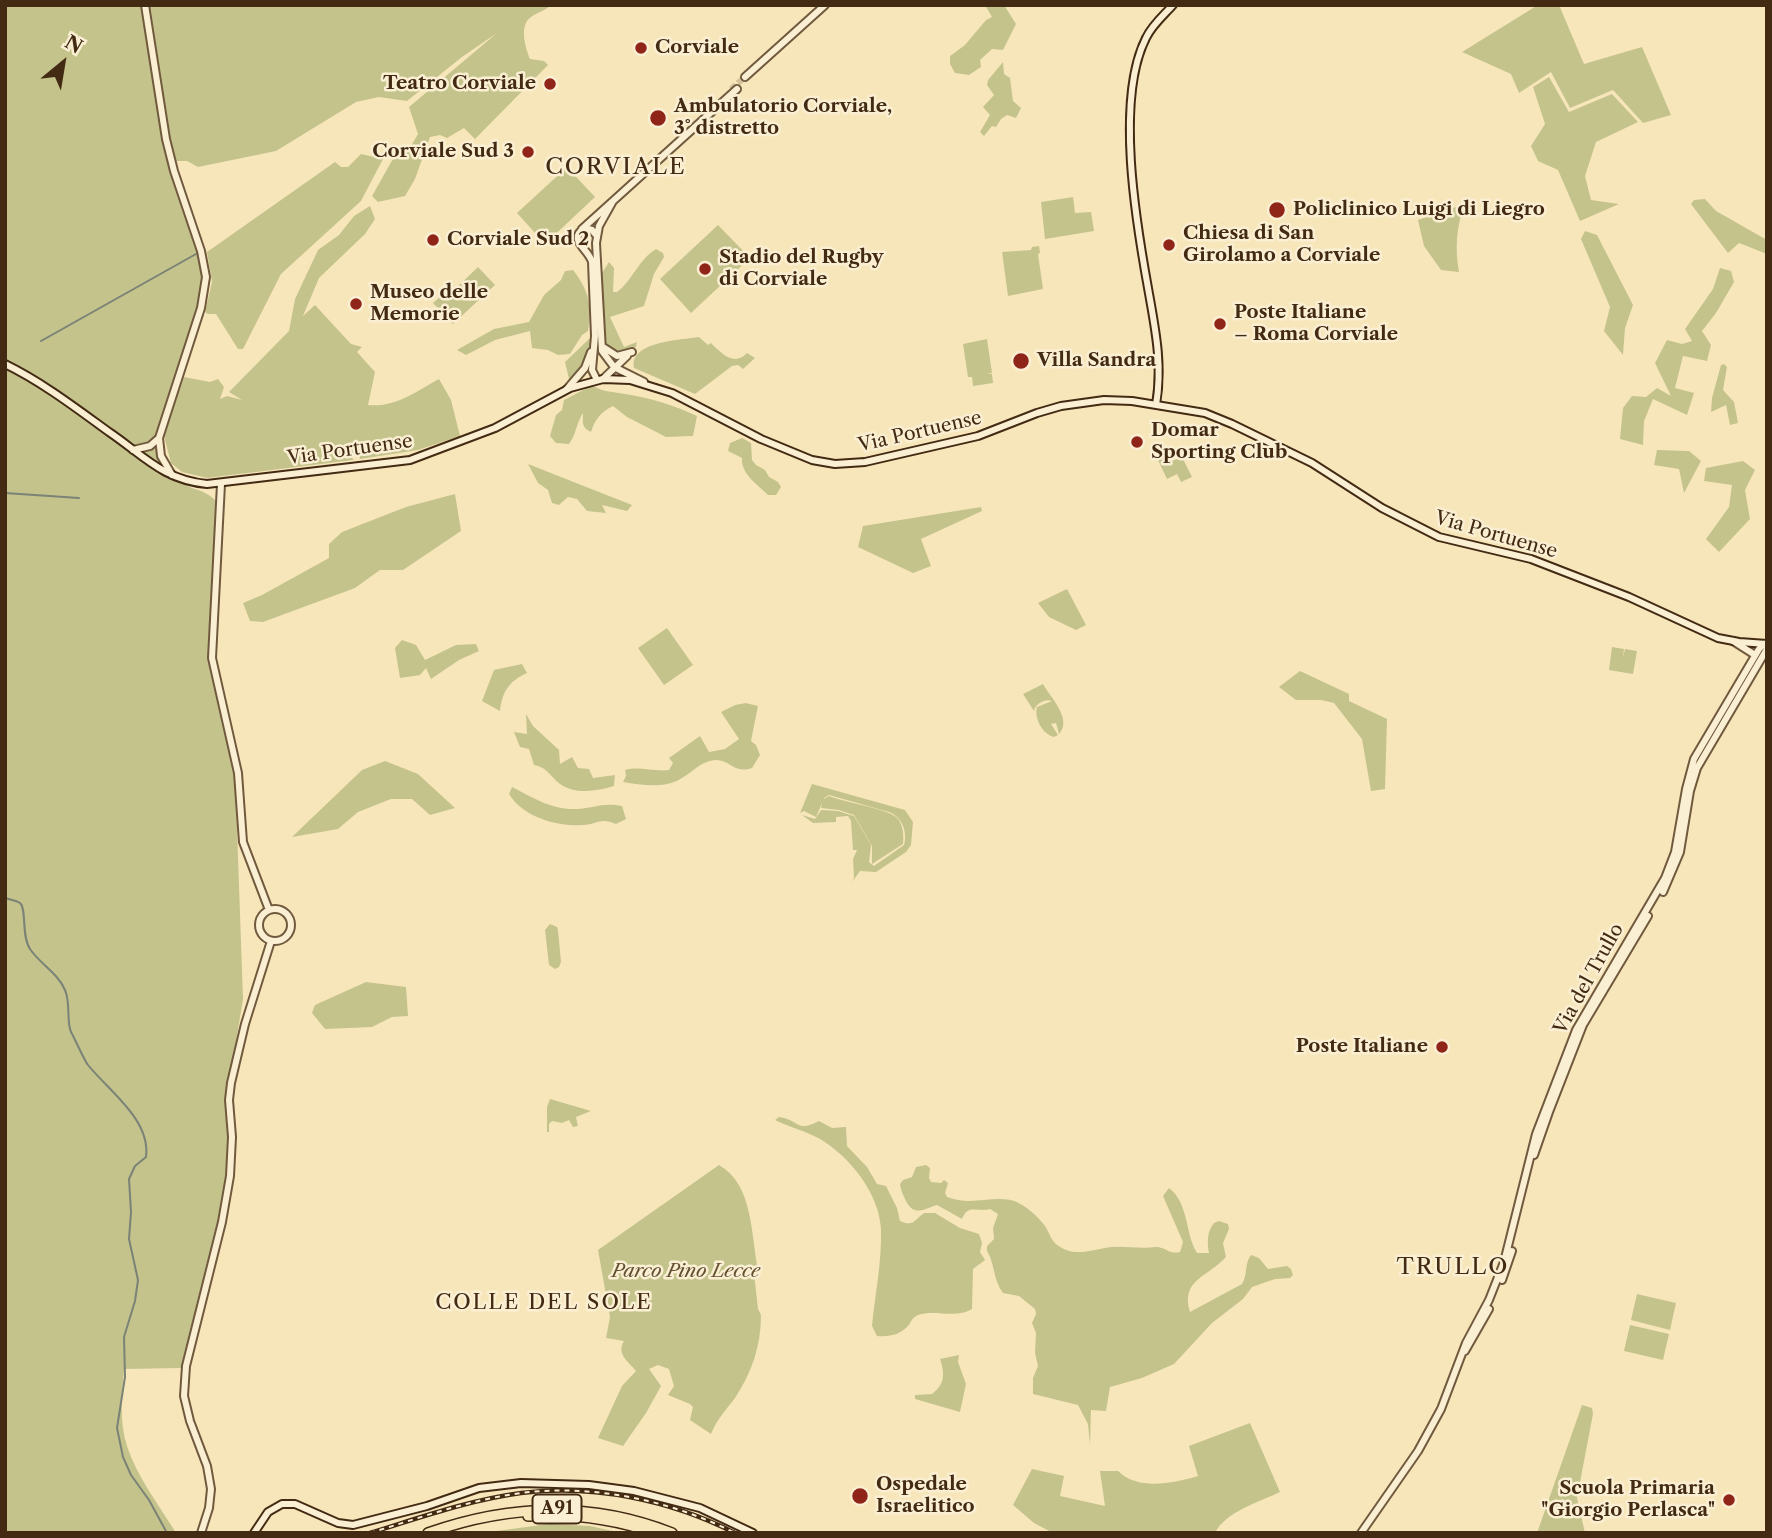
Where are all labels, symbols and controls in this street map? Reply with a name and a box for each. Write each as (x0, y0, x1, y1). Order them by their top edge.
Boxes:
north arrow (28, 28, 98, 98)
text: N (61, 30, 87, 58)
place label: Corviale (655, 37, 739, 59)
marker: Corviale (633, 40, 649, 56)
place label: Teatro Corviale (383, 73, 536, 95)
marker: Teatro Corviale (542, 76, 558, 92)
place label: Ambulatorio Corviale, 3° distretto (674, 96, 892, 140)
marker: Ambulatorio Corviale, 3° distretto (648, 108, 668, 128)
place label: Corviale Sud 3 (372, 141, 514, 163)
marker: Corviale Sud 3 (520, 144, 536, 160)
district label: CORVIALE (546, 153, 686, 181)
place label: Policlinico Luigi di Liegro (1293, 199, 1545, 221)
marker: Policlinico Luigi di Liegro (1267, 200, 1287, 220)
place label: Chiesa di San Girolamo a Corviale (1183, 223, 1380, 267)
place label: Corviale Sud 2 (447, 229, 589, 251)
marker: Corviale Sud 2 (425, 232, 441, 248)
marker: Chiesa di San Girolamo a Corviale (1161, 237, 1177, 253)
place label: Stadio del Rugby di Corviale (719, 247, 883, 291)
marker: Stadio del Rugby di Corviale (697, 261, 713, 277)
place label: Museo delle Memorie (370, 282, 488, 326)
marker: Museo delle Memorie (348, 296, 364, 312)
place label: Poste Italiane – Roma Corviale (1234, 302, 1398, 346)
marker: Poste Italiane – Roma Corviale (1212, 316, 1228, 332)
place label: Villa Sandra (1037, 350, 1156, 372)
marker: Villa Sandra (1011, 351, 1031, 371)
street label: Via Portuense (856, 407, 984, 457)
place label: Domar Sporting Club (1151, 420, 1287, 464)
street label: Via Portuense (286, 430, 414, 470)
marker: Domar Sporting Club (1129, 434, 1145, 450)
street label: Via Portuense (1432, 507, 1560, 563)
street label: Via del Trullo (1549, 920, 1629, 1038)
place label: Poste Italiane (1296, 1036, 1428, 1058)
marker: Poste Italiane (1434, 1039, 1450, 1055)
district label: TRULLO (1397, 1253, 1509, 1281)
park label: Parco Pino Lecce (612, 1261, 760, 1283)
district label: COLLE DEL SOLE (437, 1290, 651, 1316)
place label: Ospedale Israelitico (876, 1474, 975, 1518)
place label: Scuola Primaria "Giorgio Perlasca" (1541, 1478, 1715, 1522)
marker: Ospedale Israelitico (850, 1486, 870, 1506)
marker: Scuola Primaria "Giorgio Perlasca" (1721, 1492, 1737, 1508)
road number: A91 (532, 1494, 582, 1524)

